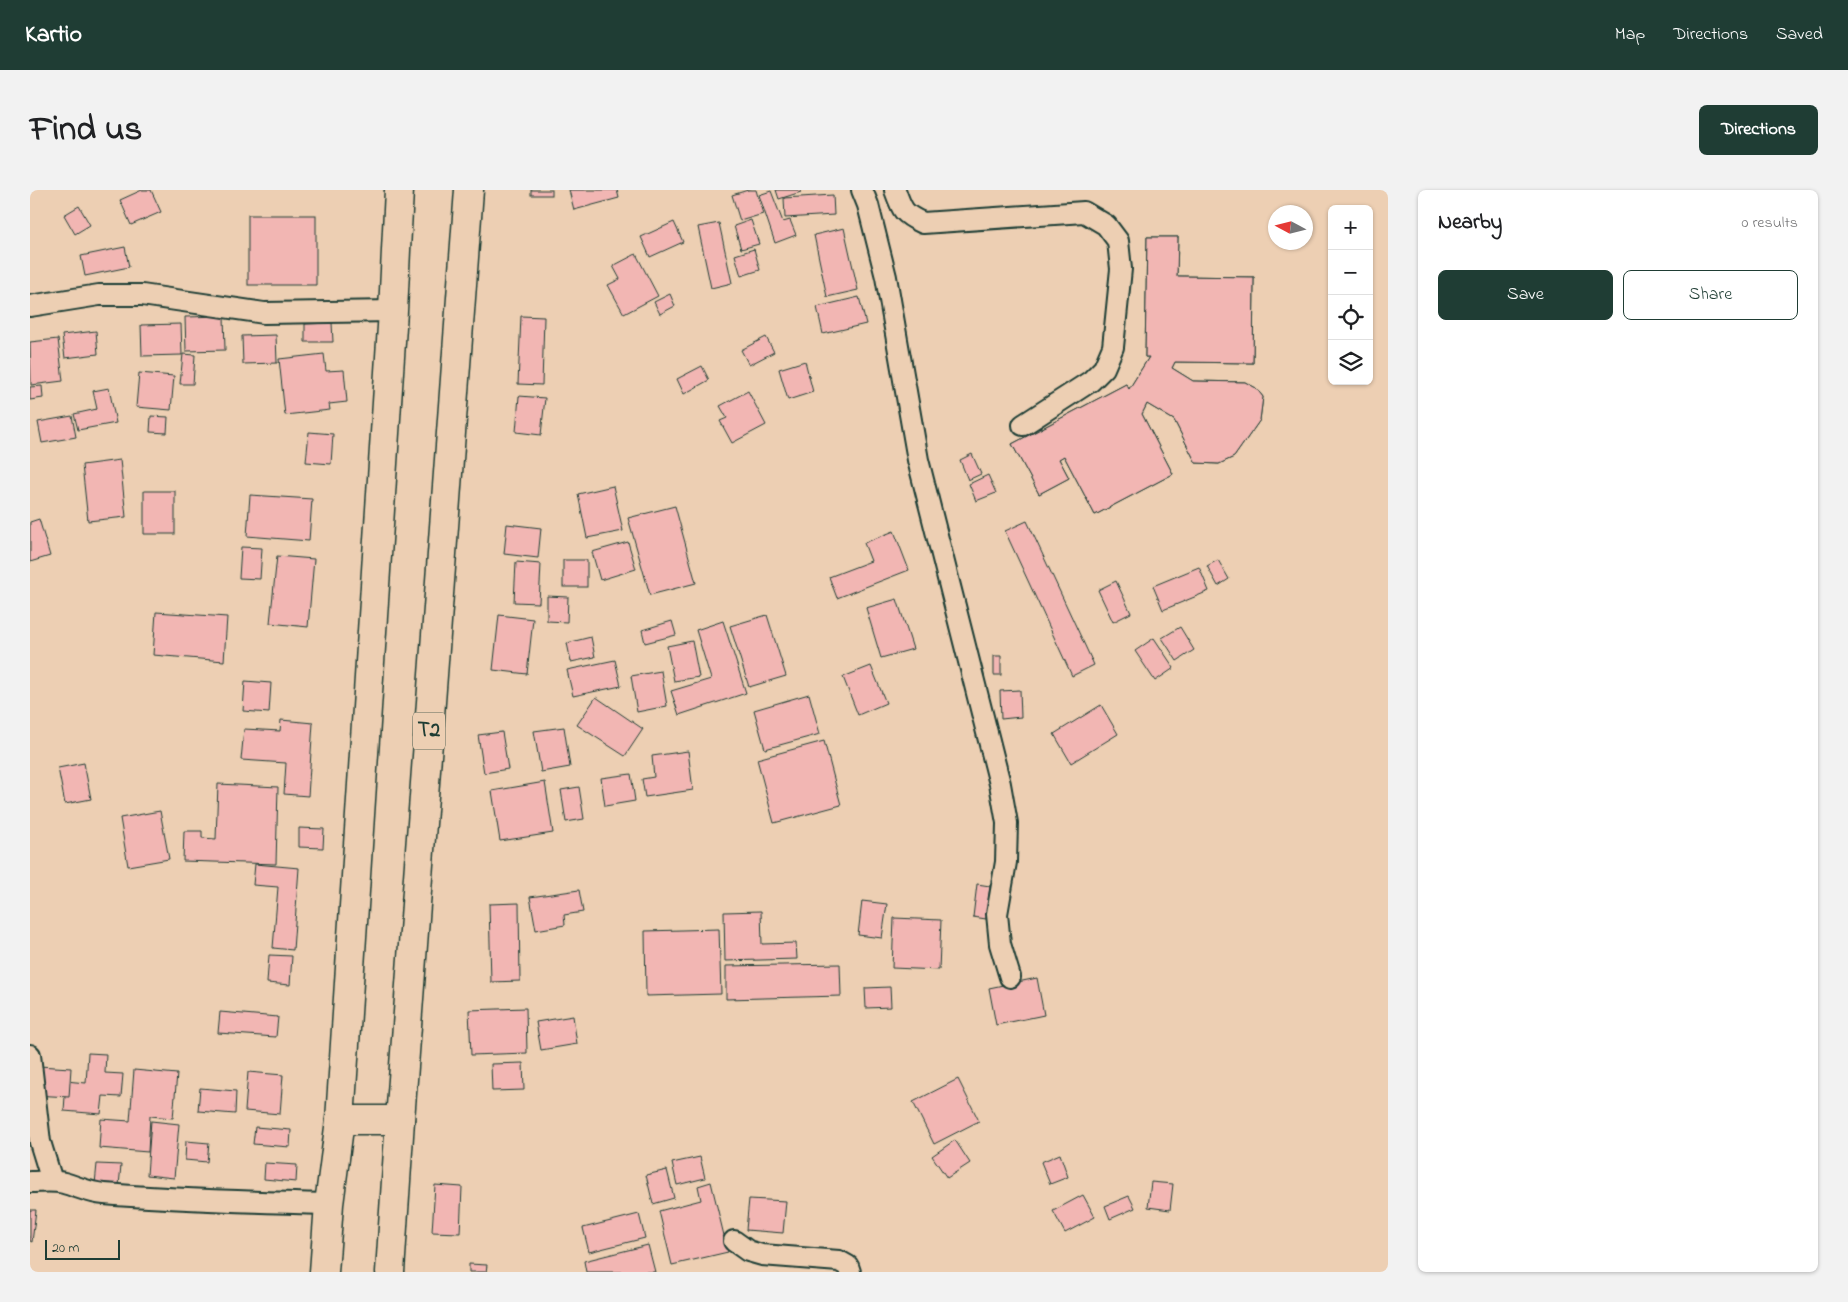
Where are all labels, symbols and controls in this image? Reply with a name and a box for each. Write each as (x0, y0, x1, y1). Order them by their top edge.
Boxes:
text: Kartio (25, 18, 82, 53)
text: Map (1615, 22, 1645, 48)
text: Directions (1673, 22, 1748, 48)
text: Saved (1776, 22, 1823, 48)
text: Find us (30, 105, 142, 156)
button: Directions (1699, 105, 1818, 155)
north arrow (1268, 205, 1313, 250)
map controls (1328, 205, 1373, 385)
button: + (1328, 205, 1373, 250)
text: Nearby (1438, 208, 1502, 238)
text: 0 results (1742, 211, 1798, 235)
button: − (1328, 250, 1373, 295)
button: Save (1438, 270, 1613, 320)
button: Share (1623, 270, 1798, 320)
button: locate (1328, 295, 1373, 340)
button: layers (1328, 340, 1373, 385)
road number: T2 (413, 712, 445, 750)
scale bar (45, 1237, 120, 1260)
text: 20 m (52, 1238, 79, 1259)

